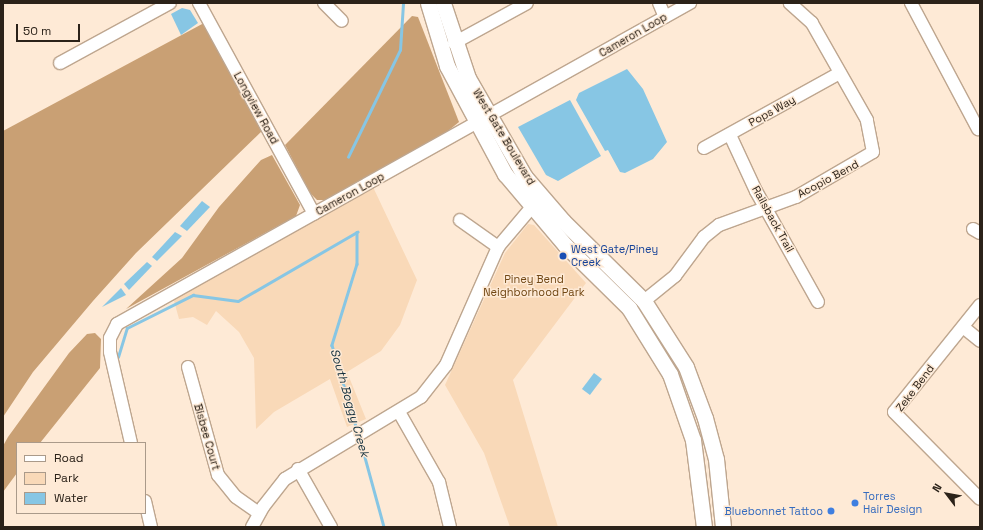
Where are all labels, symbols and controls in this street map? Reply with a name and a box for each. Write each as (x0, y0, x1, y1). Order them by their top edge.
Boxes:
street label: Cameron Loop (597, 10, 669, 60)
scale bar (18, 16, 82, 42)
text: 50 m (23, 23, 51, 39)
street label: Longview Road (231, 70, 281, 146)
street label: West Gate Boulevard (470, 87, 538, 187)
street label: Pops Way (746, 93, 798, 129)
street label: Acopio Bend (795, 157, 861, 201)
street label: Cameron Loop (313, 170, 387, 218)
street label: Railsback Trail (749, 183, 797, 255)
place label: West Gate/Piney Creek (571, 243, 658, 269)
marker: West Gate/Piney Creek (558, 251, 568, 261)
park label: Piney Bend Neighborhood Park (483, 273, 585, 299)
water label: South Boggy Creek (327, 347, 371, 459)
street label: Zeke Bend (893, 362, 937, 414)
street label: Bisbee Court (191, 402, 223, 472)
legend (16, 442, 146, 514)
text: Road (54, 450, 83, 466)
text: Park (54, 470, 79, 486)
north arrow (927, 474, 967, 514)
text: N (929, 481, 945, 494)
text: Water (54, 490, 88, 506)
place label: Torres Hair Design (863, 490, 922, 516)
marker: Torres Hair Design (850, 498, 860, 508)
place label: Bluebonnet Tattoo (724, 504, 823, 518)
marker: Bluebonnet Tattoo (826, 506, 836, 516)

